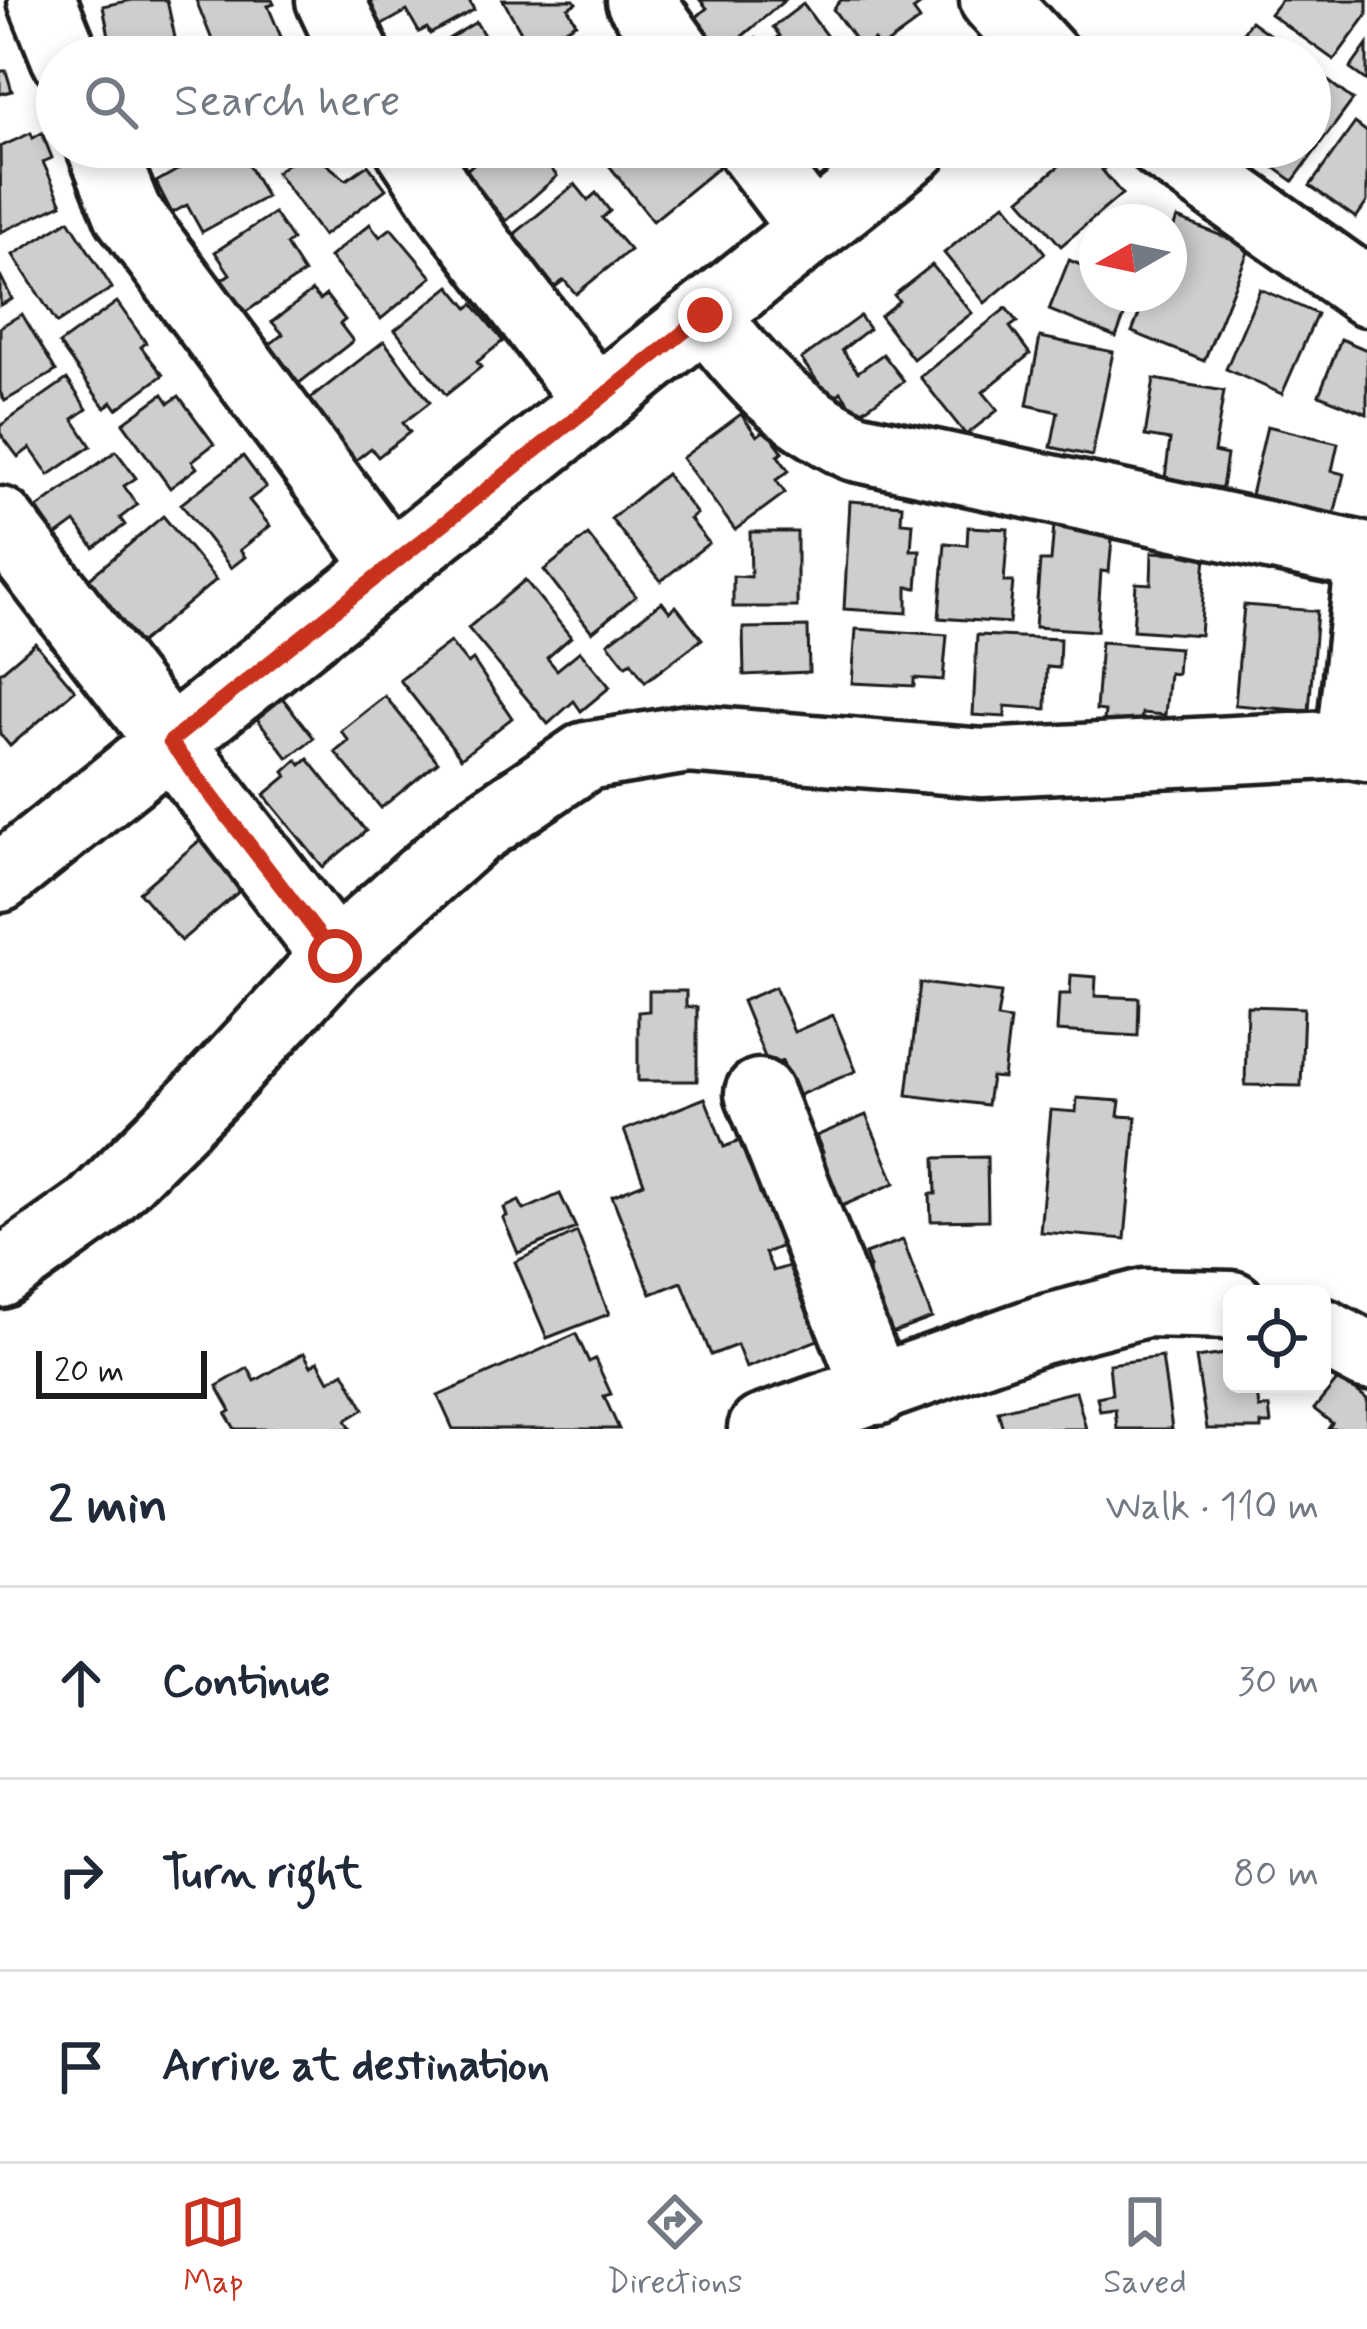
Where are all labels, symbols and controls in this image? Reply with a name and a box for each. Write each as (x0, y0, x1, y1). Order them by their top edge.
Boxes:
search box (36, 36, 1331, 168)
icon: search (78, 69, 144, 135)
text: Search here (174, 73, 401, 132)
north arrow (1079, 204, 1187, 312)
route end (678, 288, 732, 342)
route start (308, 929, 362, 983)
map controls (1223, 1285, 1331, 1393)
button: locate (1223, 1285, 1331, 1393)
scale bar (36, 1345, 207, 1398)
text: 20 m (54, 1350, 124, 1394)
text: 2 min (48, 1474, 168, 1540)
text: Walk · 110 m (1106, 1482, 1319, 1533)
icon: ahead (48, 1650, 114, 1716)
text: Continue (162, 1653, 330, 1712)
text: 30 m (1237, 1657, 1319, 1708)
icon: right (48, 1842, 114, 1908)
text: Turn right (162, 1845, 362, 1904)
text: 80 m (1233, 1849, 1319, 1900)
icon: arrive (48, 2034, 114, 2100)
text: Arrive at destination (162, 2037, 550, 2096)
tab: Map (180, 2189, 246, 2305)
tab: Directions (607, 2189, 743, 2305)
tab: Saved (1103, 2189, 1187, 2305)

